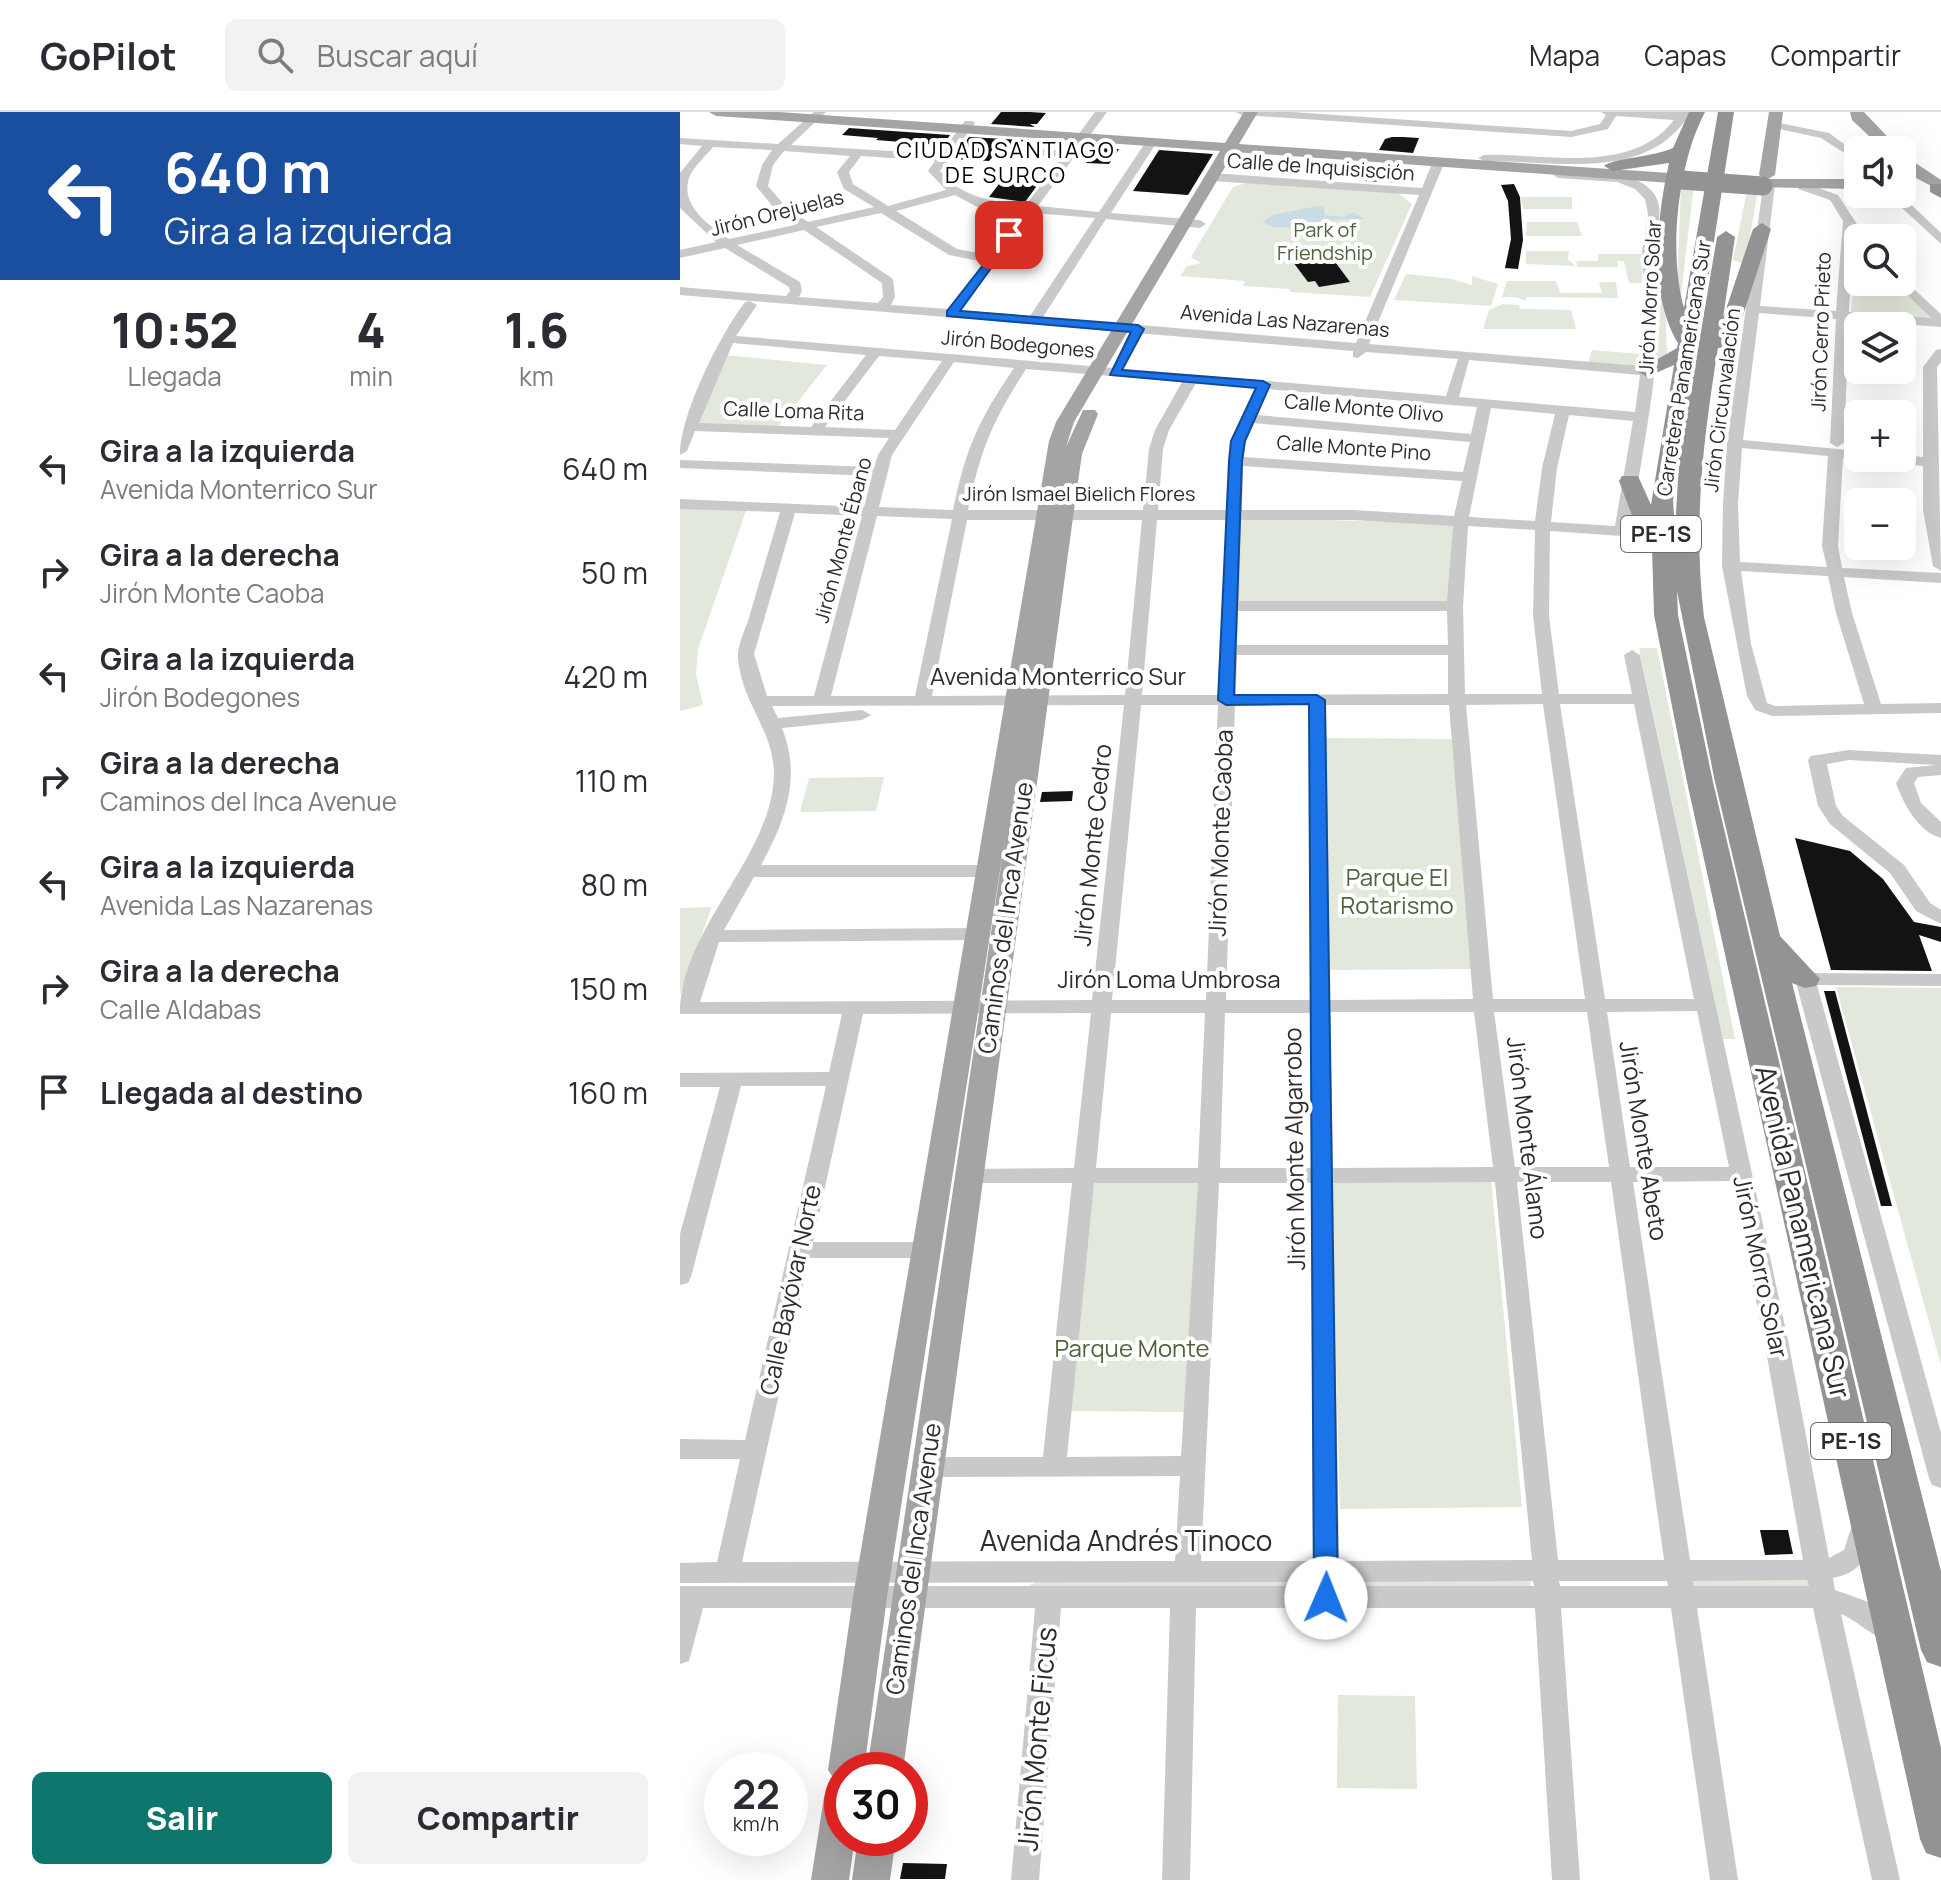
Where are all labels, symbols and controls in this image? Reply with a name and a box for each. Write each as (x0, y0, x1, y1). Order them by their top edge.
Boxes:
search box (225, 19, 785, 91)
text: GoPilot (40, 29, 177, 81)
icon: search (253, 33, 297, 77)
text: Buscar aquí (317, 35, 478, 76)
text: Mapa (1529, 36, 1600, 74)
text: Capas (1644, 36, 1727, 74)
text: Compartir (1771, 36, 1901, 74)
text: 640 m (164, 133, 331, 210)
district label: CIUDAD SANTIAGO DE SURCO (896, 135, 1116, 190)
map controls (1844, 136, 1916, 560)
button: sound (1844, 136, 1916, 208)
icon: left (32, 144, 136, 248)
street label: Calle de Inquisisción (1226, 146, 1416, 187)
street label: Jirón Orejuelas (707, 183, 846, 242)
pin (975, 201, 1043, 269)
text: Gira a la izquierda (164, 206, 453, 255)
icon: arrive (987, 213, 1031, 257)
park label: Park of Friendship (1277, 216, 1373, 266)
street label: Jirón Morro Solar (1632, 219, 1667, 375)
button: search (1844, 224, 1916, 296)
street label: Carretera Panamericana Sur (1650, 238, 1717, 498)
street label: Jirón Cerro Prieto (1804, 251, 1837, 412)
text: 10:52 (111, 297, 238, 362)
text: 4 (356, 297, 386, 362)
text: 1.6 (504, 297, 569, 362)
street label: Avenida Las Nazarenas (1179, 298, 1391, 343)
street label: Jirón Circunvalación (1697, 306, 1746, 493)
button: layers (1844, 312, 1916, 384)
street label: Jirón Bodegones (940, 323, 1096, 364)
text: Llegada (128, 358, 222, 394)
text: min (349, 358, 393, 394)
text: km (519, 358, 554, 394)
street label: Calle Monte Olivo (1283, 387, 1445, 428)
street label: Calle Loma Rita (723, 395, 865, 426)
button: + (1844, 400, 1916, 472)
street label: Calle Monte Pino (1276, 429, 1432, 466)
text: Gira a la izquierda (100, 430, 355, 471)
icon: left (32, 446, 76, 490)
text: 640 m (562, 448, 648, 489)
street label: Jirón Monte Ébano (807, 454, 878, 626)
text: Avenida Monterrico Sur (100, 471, 378, 507)
street label: Jirón Ismael Bielich Flores (963, 480, 1195, 507)
button: − (1844, 488, 1916, 560)
road number: PE-1S (1621, 516, 1701, 552)
text: Gira a la derecha (100, 534, 340, 575)
icon: right (32, 550, 76, 594)
text: 50 m (581, 552, 648, 593)
text: Jirón Monte Caoba (100, 575, 324, 611)
text: Gira a la izquierda (100, 638, 355, 679)
icon: left (32, 654, 76, 698)
text: 420 m (563, 656, 648, 697)
street label: Avenida Monterrico Sur (930, 659, 1186, 692)
text: Jirón Bodegones (100, 679, 300, 715)
street label: Jirón Monte Caoba (1199, 729, 1240, 937)
text: Gira a la derecha (100, 742, 340, 783)
street label: Jirón Monte Cedro (1064, 742, 1119, 948)
icon: right (32, 758, 76, 802)
text: 110 m (575, 760, 648, 801)
street label: Caminos del Inca Avenue (969, 780, 1040, 1056)
text: Caminos del Inca Avenue (100, 783, 397, 819)
text: Gira a la izquierda (100, 846, 355, 887)
park label: Parque El Rotarismo (1340, 860, 1454, 921)
icon: left (32, 862, 76, 906)
text: 80 m (581, 864, 648, 905)
text: Avenida Las Nazarenas (100, 887, 373, 923)
text: Gira a la derecha (100, 950, 340, 991)
street label: Jirón Loma Umbrosa (1057, 962, 1281, 995)
icon: right (32, 966, 76, 1010)
text: 150 m (569, 968, 648, 1009)
text: Calle Aldabas (100, 991, 261, 1027)
street label: Jirón Monte Algarrobo (1275, 1027, 1312, 1271)
street label: Jirón Monte Álamo (1500, 1035, 1557, 1241)
street label: Jirón Monte Abeto (1612, 1039, 1677, 1243)
street label: Avenida Panamericana Sur (1747, 1062, 1861, 1402)
icon: arrive (32, 1070, 76, 1114)
text: Llegada al destino (100, 1072, 363, 1113)
text: 160 m (568, 1072, 648, 1113)
street label: Jirón Morro Solar (1726, 1173, 1797, 1361)
street label: Calle Bayóvar Norte (751, 1181, 828, 1398)
park label: Parque Monte (1054, 1331, 1210, 1364)
street label: Caminos del Inca Avenue (877, 1421, 948, 1697)
road number: PE-1S (1811, 1423, 1891, 1459)
street label: Avenida Andrés Tinoco (980, 1521, 1272, 1559)
position arrow (1284, 1556, 1368, 1640)
street label: Jirón Monte Ficus (1007, 1625, 1065, 1853)
speed limit sign: 30 (824, 1752, 928, 1856)
text: 22 (732, 1766, 780, 1821)
button: Salir (32, 1772, 332, 1864)
button: Compartir (348, 1772, 648, 1864)
text: km/h (733, 1810, 779, 1837)

